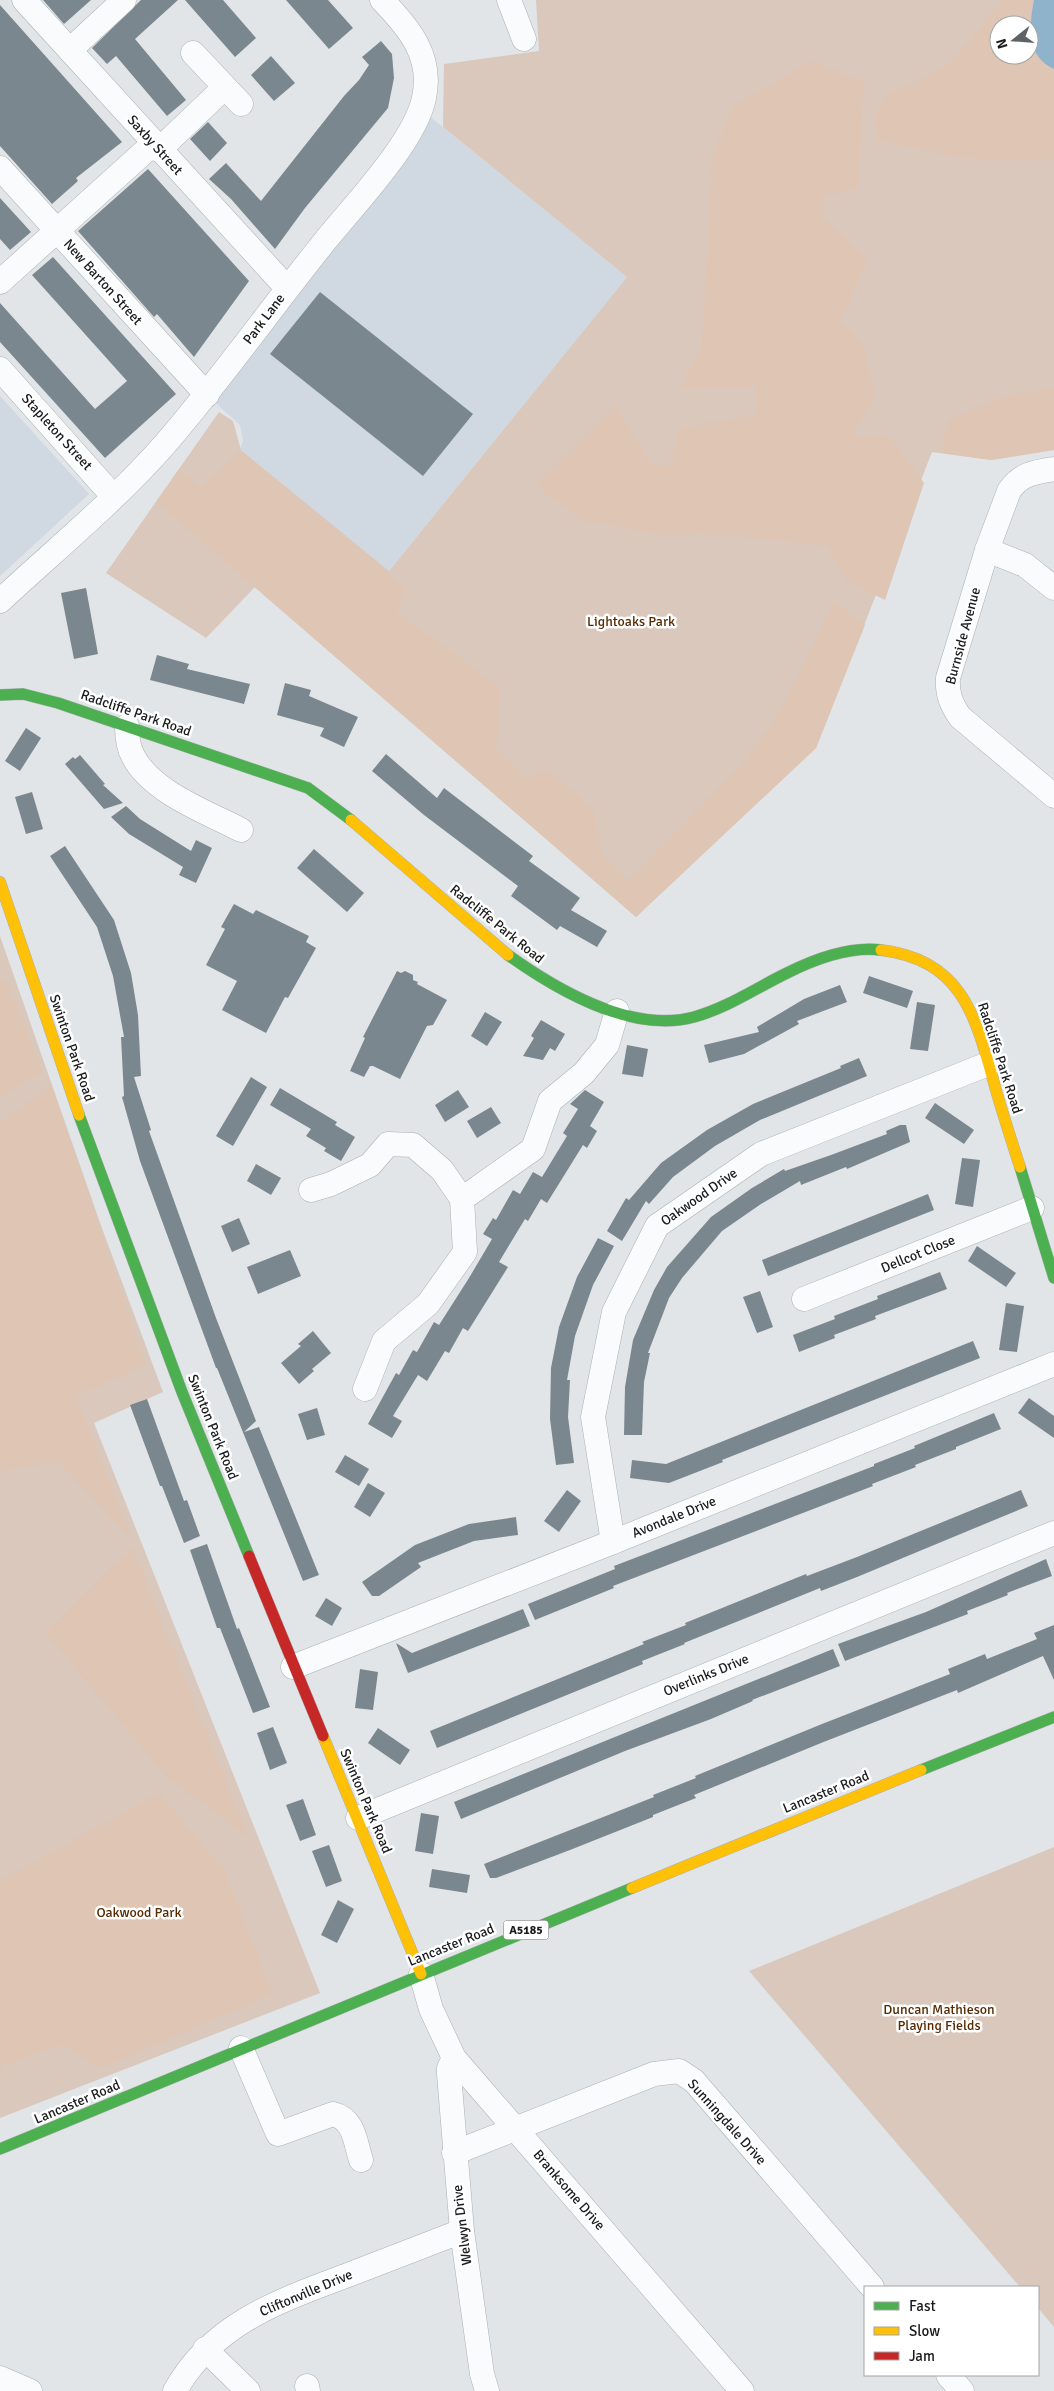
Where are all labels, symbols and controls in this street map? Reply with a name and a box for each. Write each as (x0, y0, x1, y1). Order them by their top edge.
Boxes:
north arrow (989, 15, 1039, 65)
text: N (992, 37, 1012, 51)
street label: Saxby Street (124, 112, 186, 179)
street label: New Barton Street (60, 236, 146, 329)
street label: Park Lane (239, 290, 289, 348)
street label: Stapleton Street (18, 390, 96, 474)
street label: Burnside Avenue (942, 585, 984, 687)
park label: Lightoaks Park (587, 613, 675, 630)
street label: Radcliffe Park Road (78, 686, 194, 740)
street label: Radcliffe Park Road (447, 881, 547, 967)
street label: Swinton Park Road (46, 992, 98, 1104)
street label: Radcliffe Park Road (974, 1000, 1026, 1116)
street label: Oakwood Drive (657, 1164, 741, 1230)
street label: Dellcot Close (878, 1231, 958, 1277)
street label: Swinton Park Road (184, 1372, 242, 1482)
street label: Avondale Drive (629, 1492, 719, 1542)
street label: Overlinks Drive (661, 1650, 751, 1700)
street label: Swinton Park Road (336, 1746, 396, 1856)
street label: Lancaster Road (780, 1767, 872, 1817)
park label: Oakwood Park (96, 1904, 182, 1921)
street label: Lancaster Road (405, 1920, 497, 1970)
road number: A5185 (504, 1920, 548, 1940)
park label: Duncan Mathieson Playing Fields (883, 2001, 995, 2034)
street label: Lancaster Road (31, 2076, 123, 2128)
street label: Sunningdale Drive (684, 2076, 770, 2168)
street label: Branksome Drive (529, 2146, 609, 2234)
street label: Welwyn Drive (449, 2184, 475, 2266)
street label: Cliftonville Drive (257, 2266, 355, 2320)
legend (864, 2286, 1039, 2376)
text: Fast (909, 2297, 936, 2315)
text: Slow (909, 2322, 940, 2340)
text: Jam (909, 2347, 935, 2365)

